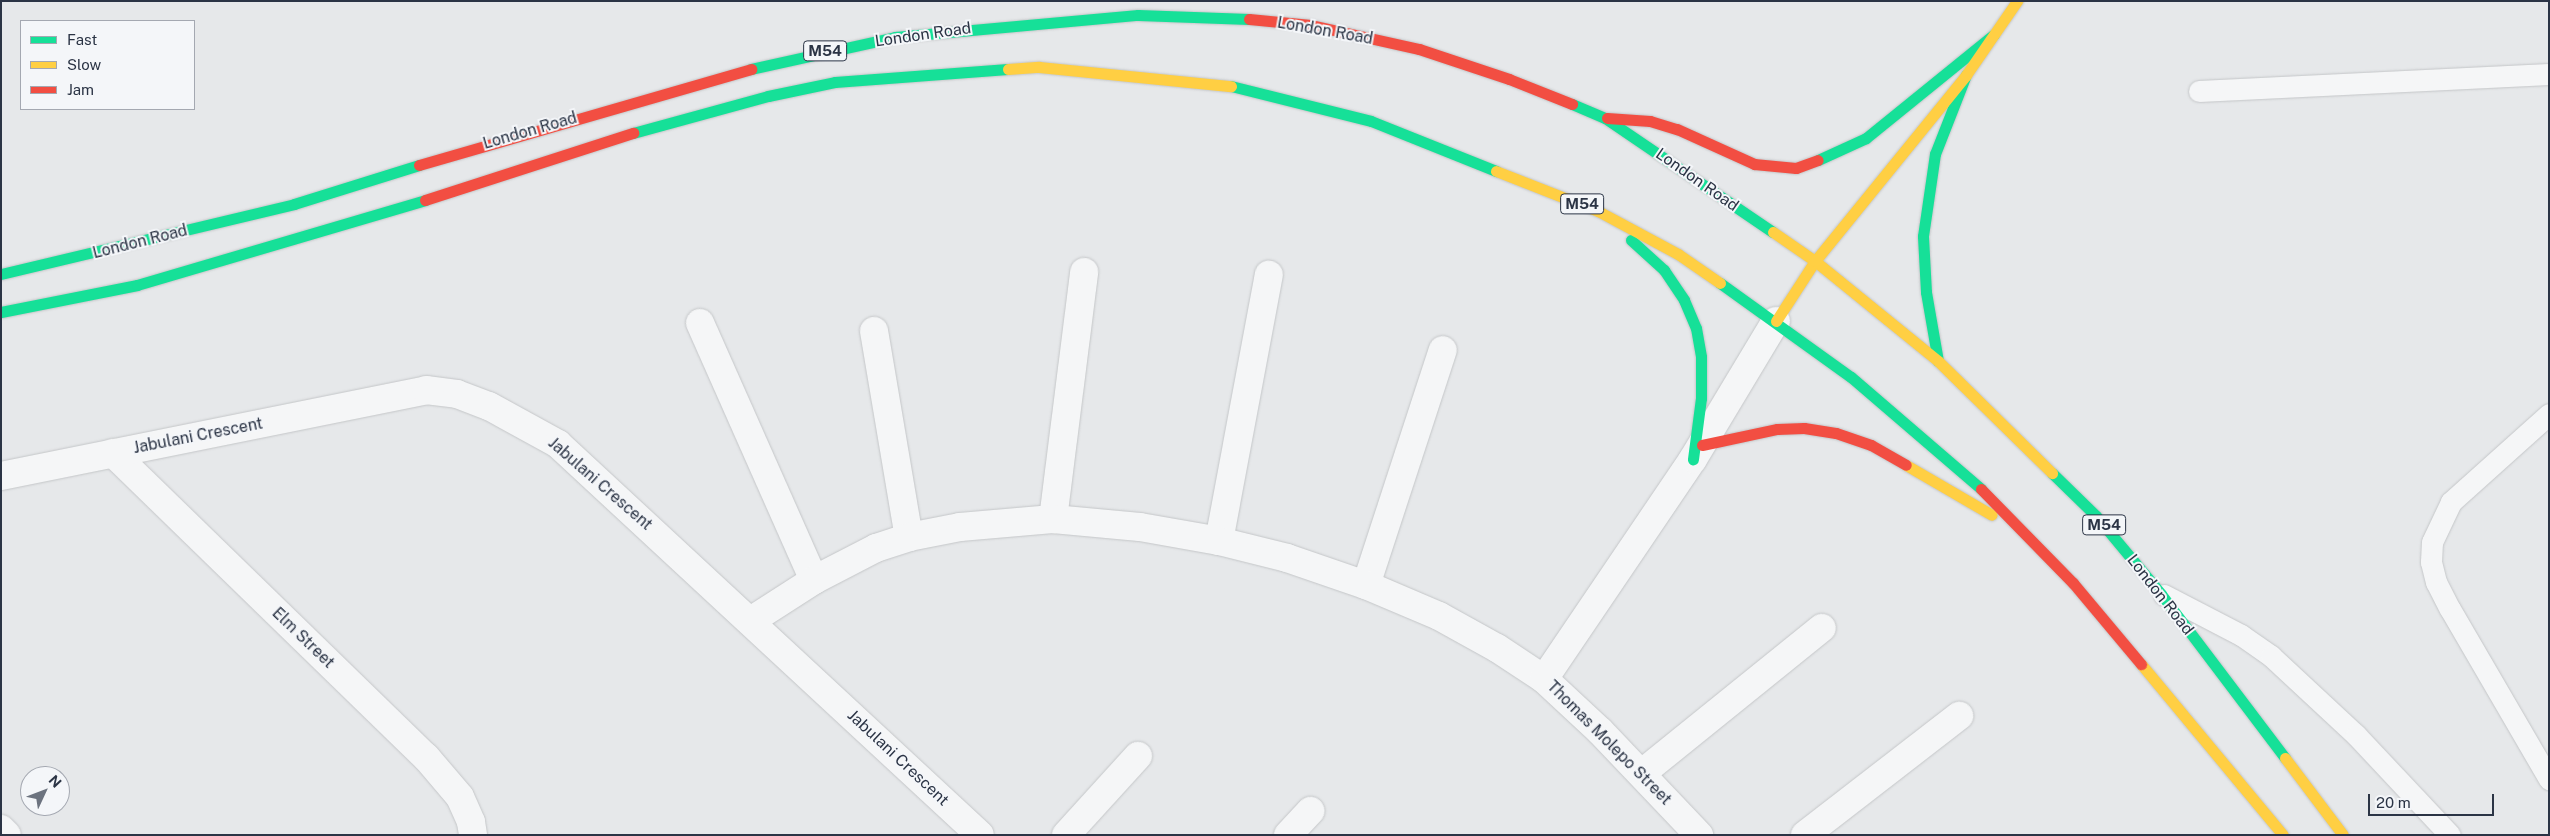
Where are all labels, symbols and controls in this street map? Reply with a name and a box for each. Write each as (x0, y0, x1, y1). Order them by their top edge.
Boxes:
street label: London Road (1276, 13, 1374, 49)
street label: London Road (874, 19, 972, 51)
legend (20, 20, 195, 110)
text: Fast (67, 31, 97, 48)
road number: M54 (802, 38, 848, 64)
text: Slow (67, 56, 101, 73)
text: Jam (67, 81, 94, 98)
street label: London Road (481, 108, 579, 154)
street label: London Road (1652, 144, 1742, 216)
road number: M54 (1560, 192, 1604, 216)
street label: London Road (91, 221, 189, 263)
street label: Jabulani Crescent (132, 414, 264, 458)
street label: Jabulani Crescent (544, 434, 656, 534)
road number: M54 (2082, 512, 2126, 538)
street label: London Road (2123, 551, 2197, 639)
street label: Elm Street (268, 604, 338, 672)
street label: Thomas Molepo Street (1543, 677, 1675, 809)
street label: Jabulani Crescent (843, 706, 953, 810)
north arrow (20, 766, 70, 816)
text: N (46, 772, 65, 791)
scale bar (2370, 784, 2496, 816)
text: 20 m (2376, 794, 2411, 811)

